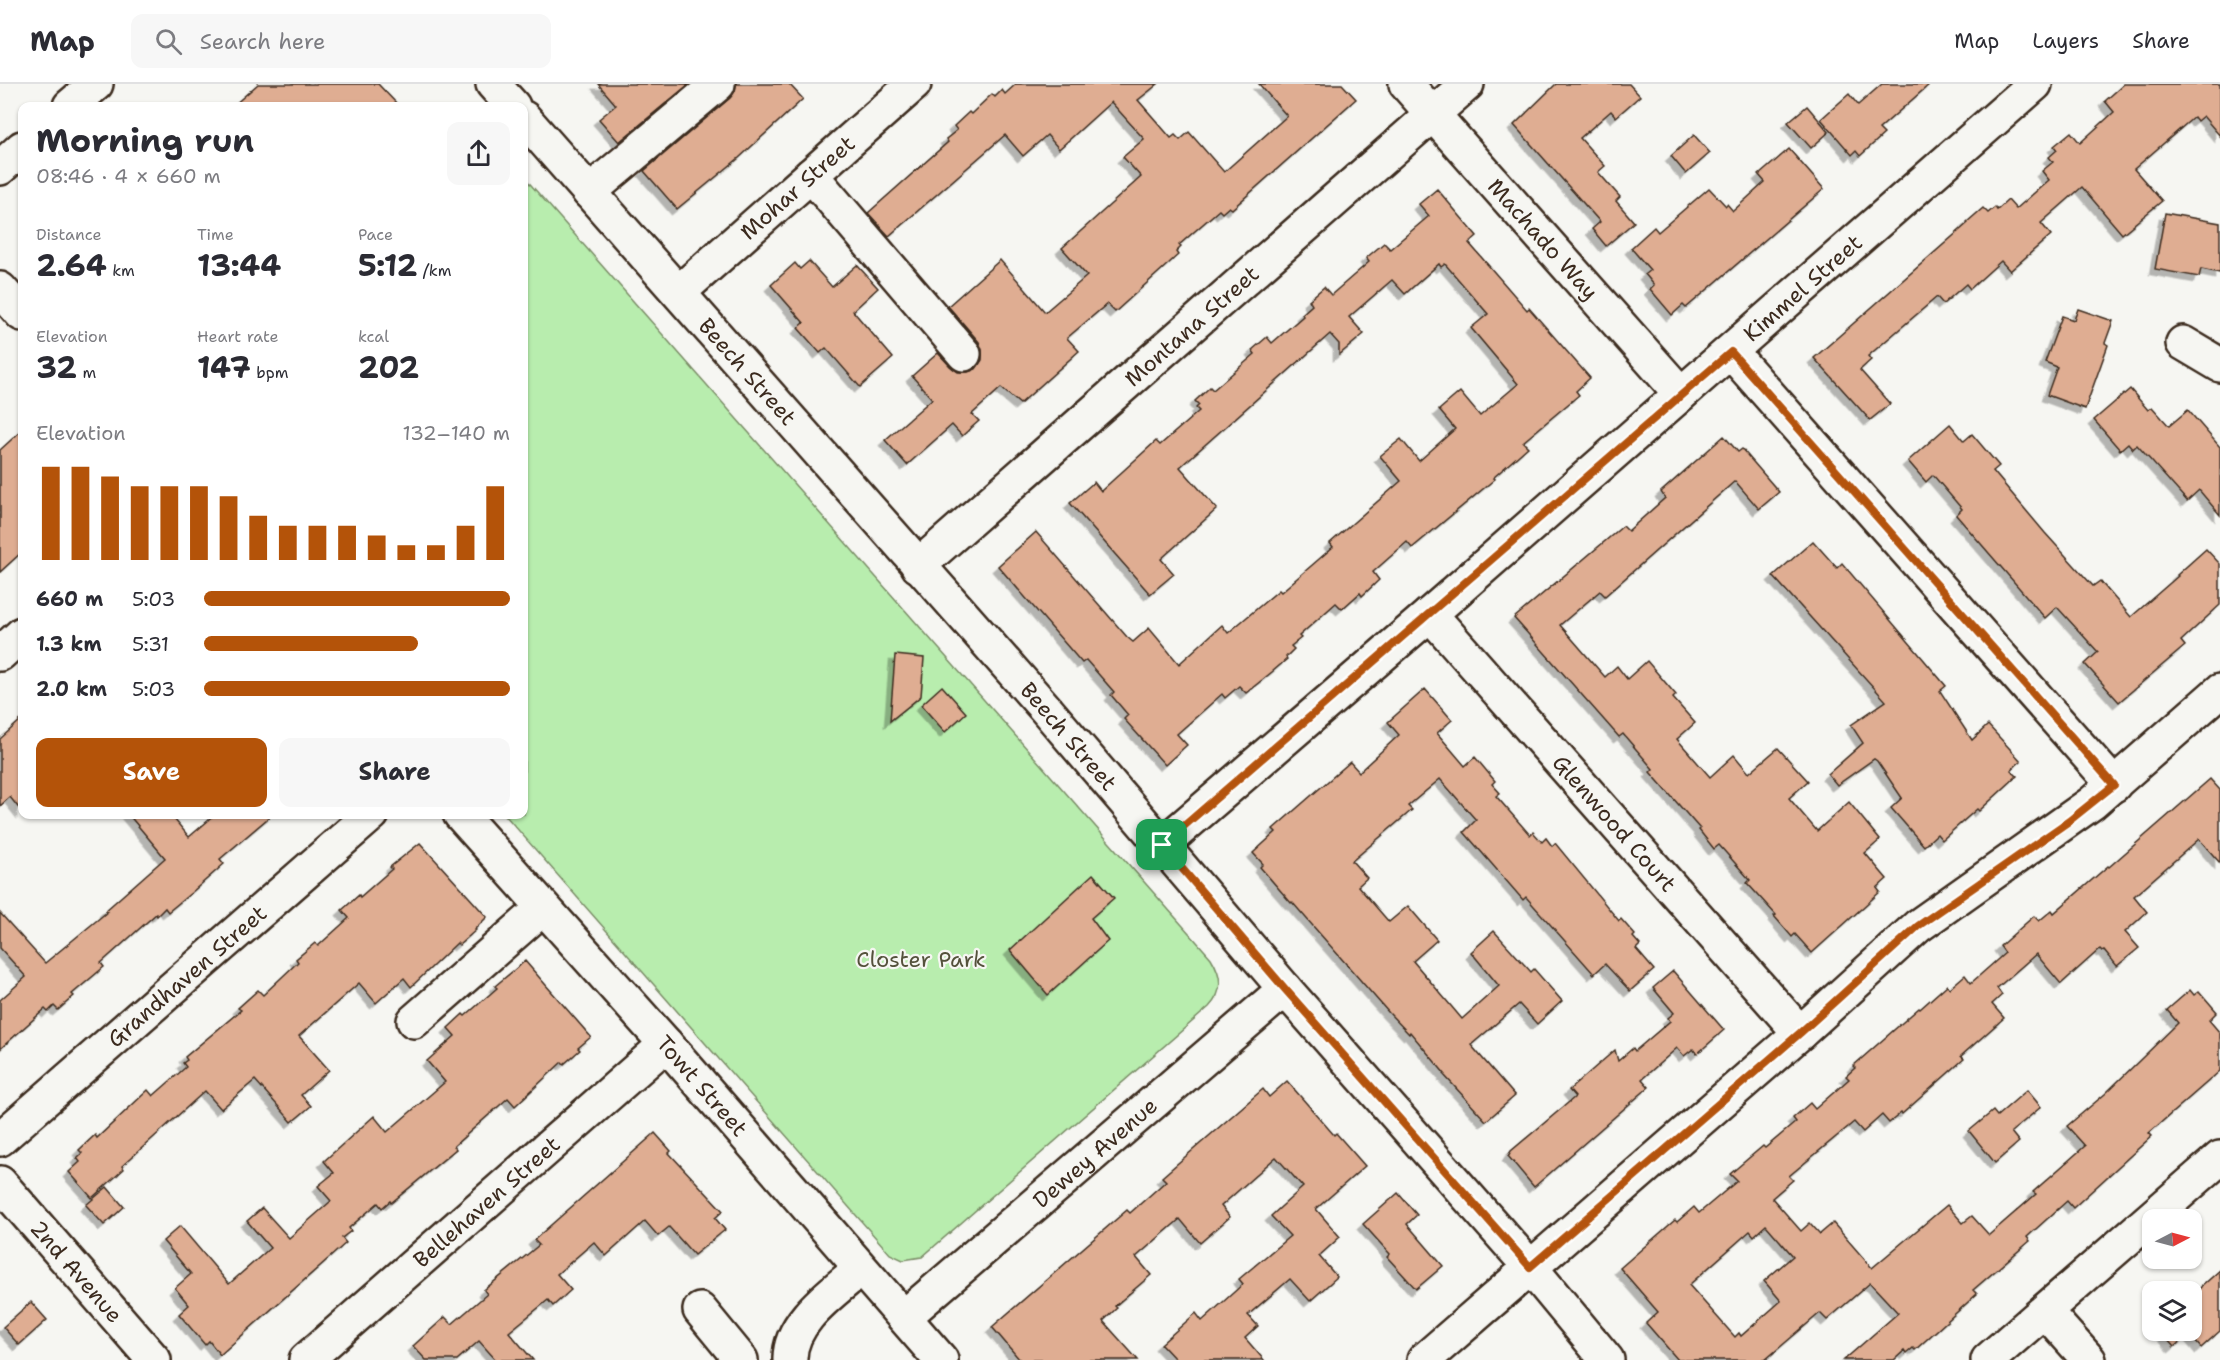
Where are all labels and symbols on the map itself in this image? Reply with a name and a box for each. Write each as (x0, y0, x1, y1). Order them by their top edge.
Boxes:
street label: Mohar Street (734, 129, 861, 246)
street label: Machado Way (1482, 172, 1605, 306)
street label: Kimmel Street (1737, 228, 1868, 348)
street label: Montana Street (1118, 259, 1265, 393)
street label: Beech Street (692, 312, 803, 431)
street label: Beech Street (1014, 676, 1124, 796)
street label: Glenwood Court (1546, 748, 1683, 898)
pin (1136, 819, 1187, 870)
street label: Grandhaven Street (101, 898, 272, 1053)
park label: Closter Park (856, 945, 986, 974)
street label: Towt Street (650, 1029, 754, 1142)
street label: Dewey Avenue (1027, 1091, 1163, 1214)
street label: Bellehaven Street (407, 1129, 566, 1274)
north arrow (2142, 1209, 2202, 1269)
street label: 2nd Avenue (24, 1214, 129, 1329)

